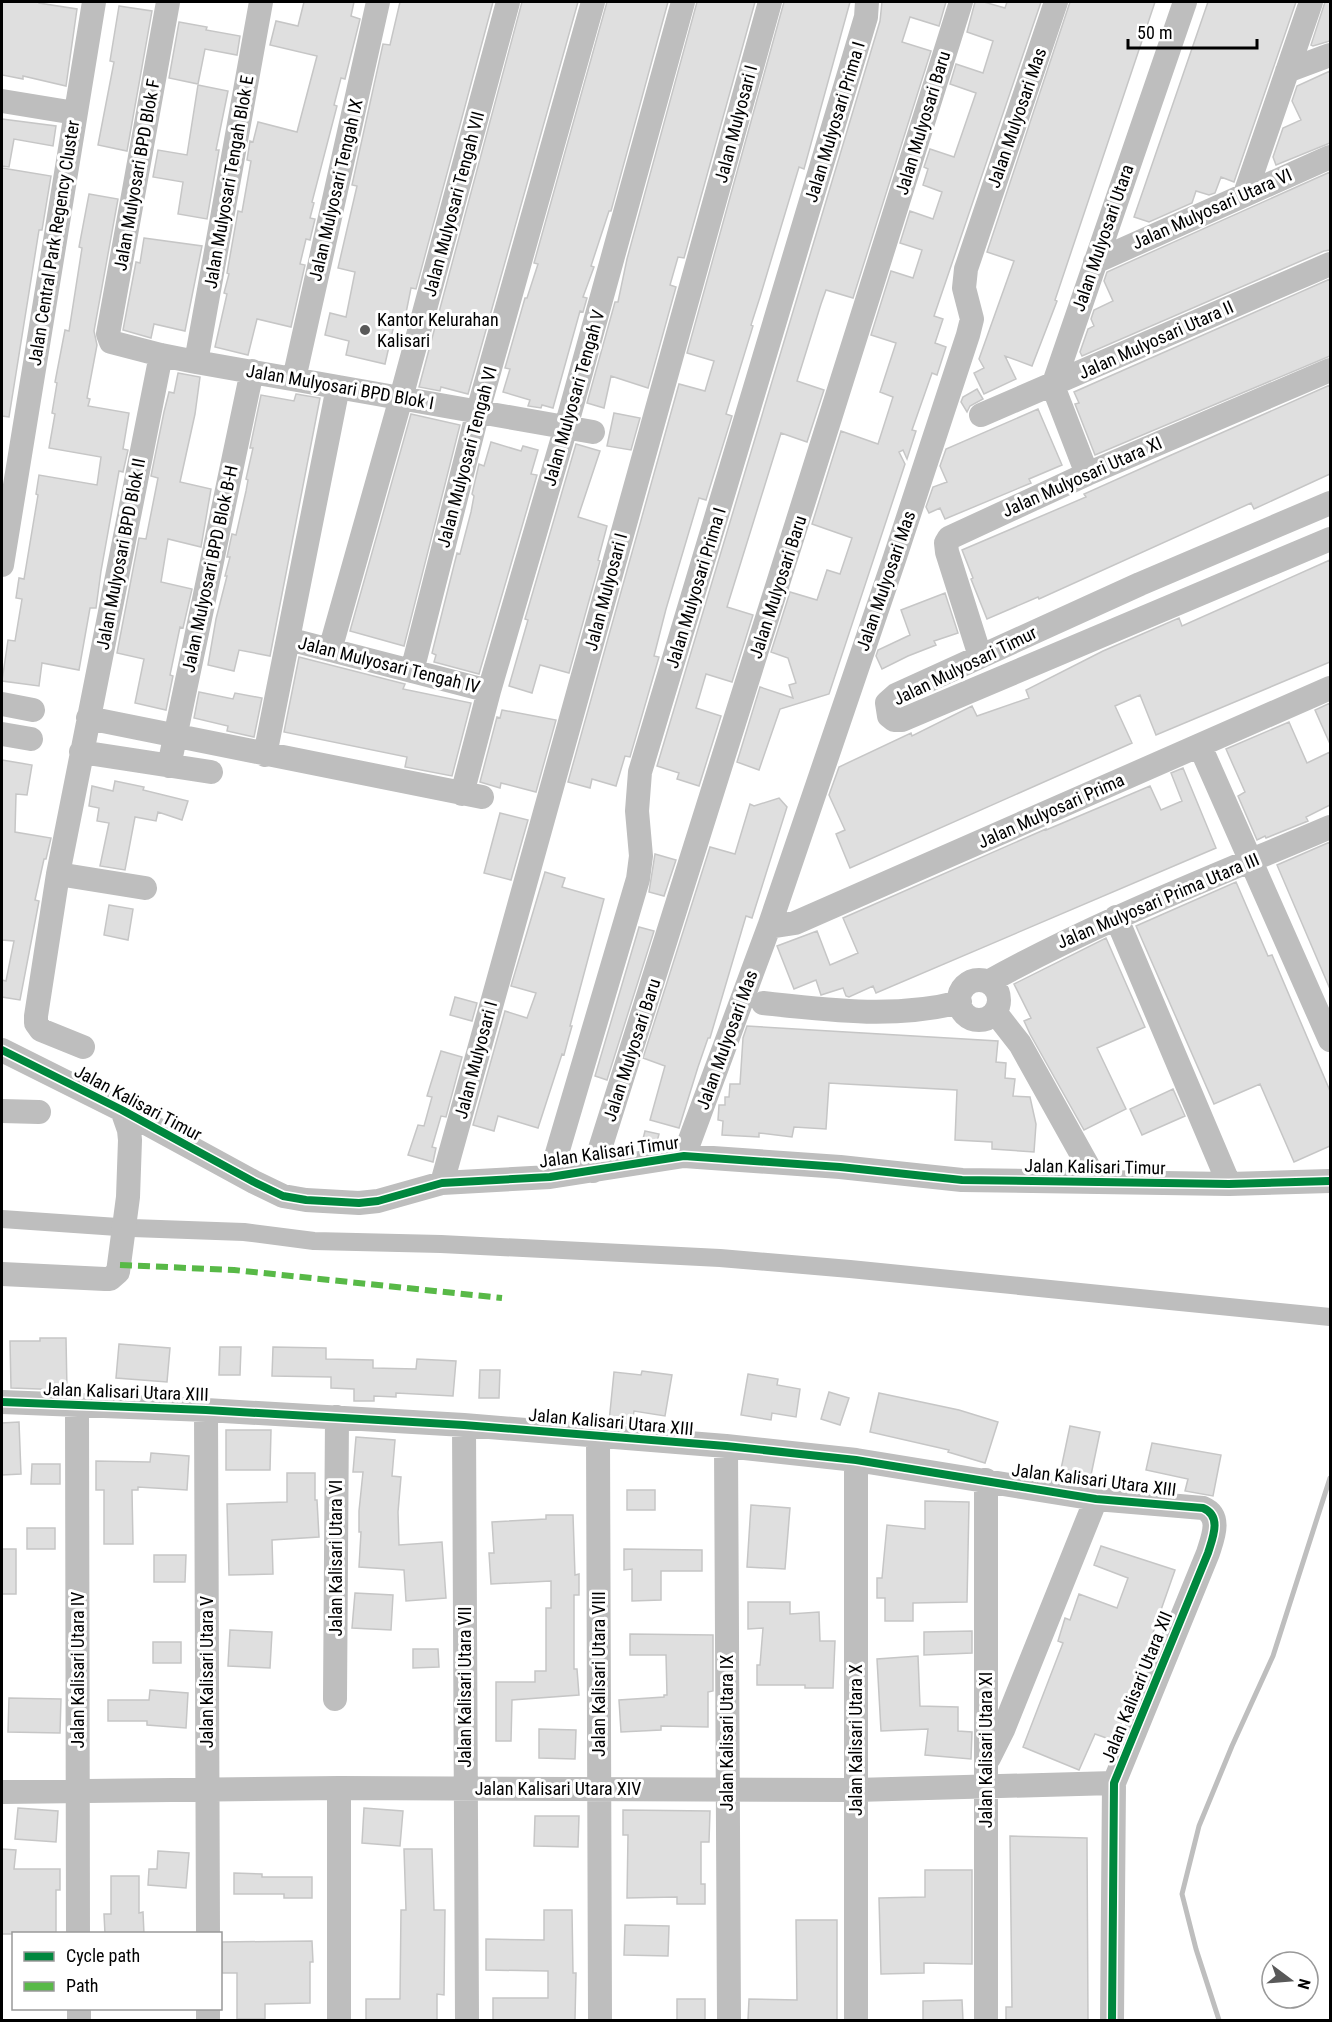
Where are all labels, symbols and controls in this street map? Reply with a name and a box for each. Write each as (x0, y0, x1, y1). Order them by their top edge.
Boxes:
scale bar (1128, 12, 1257, 50)
text: 50 m (1137, 22, 1172, 43)
street label: Jalan Mulyosari Prima I (800, 39, 869, 205)
street label: Jalan Mulyosari Mas (983, 45, 1050, 191)
street label: Jalan Mulyosari Baru (891, 49, 954, 197)
street label: Jalan Mulyosari I (710, 63, 761, 185)
street label: Jalan Mulyosari Tengah Blok E (199, 74, 258, 290)
street label: Jalan Mulyosari BPD Blok F (109, 77, 164, 272)
street label: Jalan Mulyosari Tengah IX (304, 97, 367, 283)
street label: Jalan Mulyosari Tengah VII (419, 109, 488, 299)
street label: Jalan Central Park Regency Cluster (24, 118, 83, 367)
street label: Jalan Mulyosari Utara (1068, 162, 1138, 314)
street label: Jalan Mulyosari Utara VI (1129, 164, 1295, 253)
street label: Jalan Mulyosari Utara II (1075, 296, 1236, 383)
street label: Jalan Mulyosari Tengah V (538, 307, 609, 488)
place label: Kantor Kelurahan Kalisari (377, 309, 499, 351)
marker: Kantor Kelurahan Kalisari (358, 323, 372, 337)
street label: Jalan Mulyosari BPD Blok I (245, 360, 436, 413)
street label: Jalan Mulyosari Tengah VI (432, 364, 501, 550)
street label: Jalan Mulyosari Utara XI (999, 432, 1165, 521)
street label: Jalan Mulyosari BPD Blok II (92, 456, 149, 652)
street label: Jalan Mulyosari BPD Blok B-H (177, 463, 242, 674)
street label: Jalan Mulyosari Prima I (661, 505, 730, 671)
street label: Jalan Mulyosari Mas (852, 508, 919, 654)
street label: Jalan Mulyosari Baru (745, 513, 811, 661)
street label: Jalan Mulyosari I (580, 531, 631, 653)
street label: Jalan Mulyosari Timur (890, 621, 1041, 709)
street label: Jalan Mulyosari Tengah IV (296, 632, 482, 697)
street label: Jalan Mulyosari Prima (974, 769, 1127, 852)
street label: Jalan Mulyosari Prima Utara III (1054, 848, 1262, 953)
street label: Jalan Mulyosari Mas (692, 967, 761, 1112)
street label: Jalan Mulyosari Baru (599, 976, 665, 1124)
street label: Jalan Mulyosari I (450, 999, 501, 1121)
street label: Jalan Kalisari Timur (71, 1060, 206, 1145)
street label: Jalan Kalisari Timur (538, 1131, 681, 1172)
street label: Jalan Kalisari Timur (1024, 1155, 1166, 1178)
street label: Jalan Kalisari Utara XIII (43, 1378, 209, 1405)
street label: Jalan Kalisari Utara XIII (528, 1404, 694, 1439)
street label: Jalan Kalisari Utara XIII (1011, 1459, 1178, 1500)
street label: Jalan Kalisari Utara VI (325, 1480, 346, 1636)
street label: Jalan Kalisari Utara VIII (588, 1591, 609, 1757)
street label: Jalan Kalisari Utara IV (67, 1592, 88, 1748)
street label: Jalan Kalisari Utara V (196, 1596, 217, 1748)
street label: Jalan Kalisari Utara VII (454, 1606, 475, 1768)
street label: Jalan Kalisari Utara XII (1097, 1608, 1176, 1765)
street label: Jalan Kalisari Utara IX (716, 1655, 737, 1811)
street label: Jalan Kalisari Utara X (845, 1664, 866, 1816)
street label: Jalan Kalisari Utara XI (975, 1672, 996, 1828)
street label: Jalan Kalisari Utara XIV (475, 1778, 641, 1799)
legend (12, 1932, 222, 2010)
text: Cycle path (66, 1945, 140, 1966)
north arrow (1260, 1950, 1320, 2010)
text: Path (66, 1975, 99, 1996)
text: N (1293, 1977, 1314, 1991)

